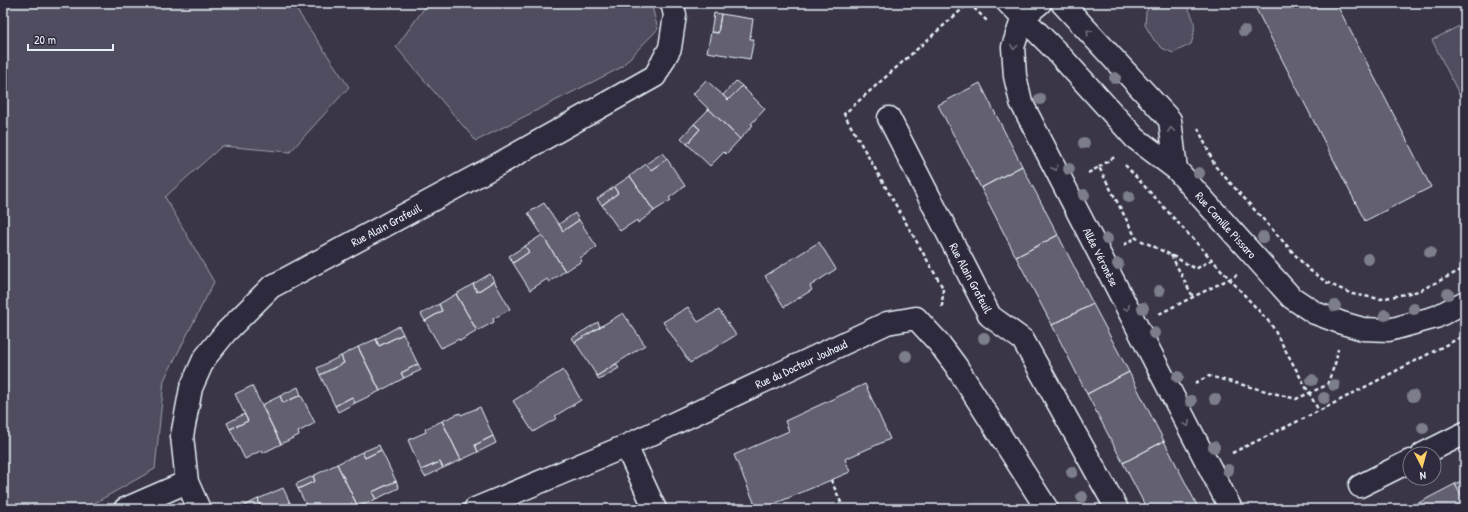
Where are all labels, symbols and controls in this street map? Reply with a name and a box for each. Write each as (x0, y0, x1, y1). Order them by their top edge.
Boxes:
scale bar (28, 26, 113, 52)
one-way arrow (1086, 29, 1094, 37)
text: 20 m (34, 31, 56, 48)
one-way arrow (1010, 44, 1019, 50)
one-way arrow (1167, 127, 1176, 133)
one-way arrow (1050, 164, 1058, 171)
street label: Rue Camille Pissaro (1191, 188, 1261, 262)
street label: Rue Alain Grafeuil (348, 199, 425, 251)
street label: Allée Véronèse (1079, 225, 1123, 290)
street label: Rue Alain Grafeuil (945, 240, 997, 317)
one-way arrow (1122, 304, 1130, 311)
street label: Rue du Docteur Jouhaud (752, 335, 850, 393)
one-way arrow (1182, 420, 1190, 427)
north arrow (1402, 446, 1442, 486)
text: N (1419, 469, 1427, 483)

